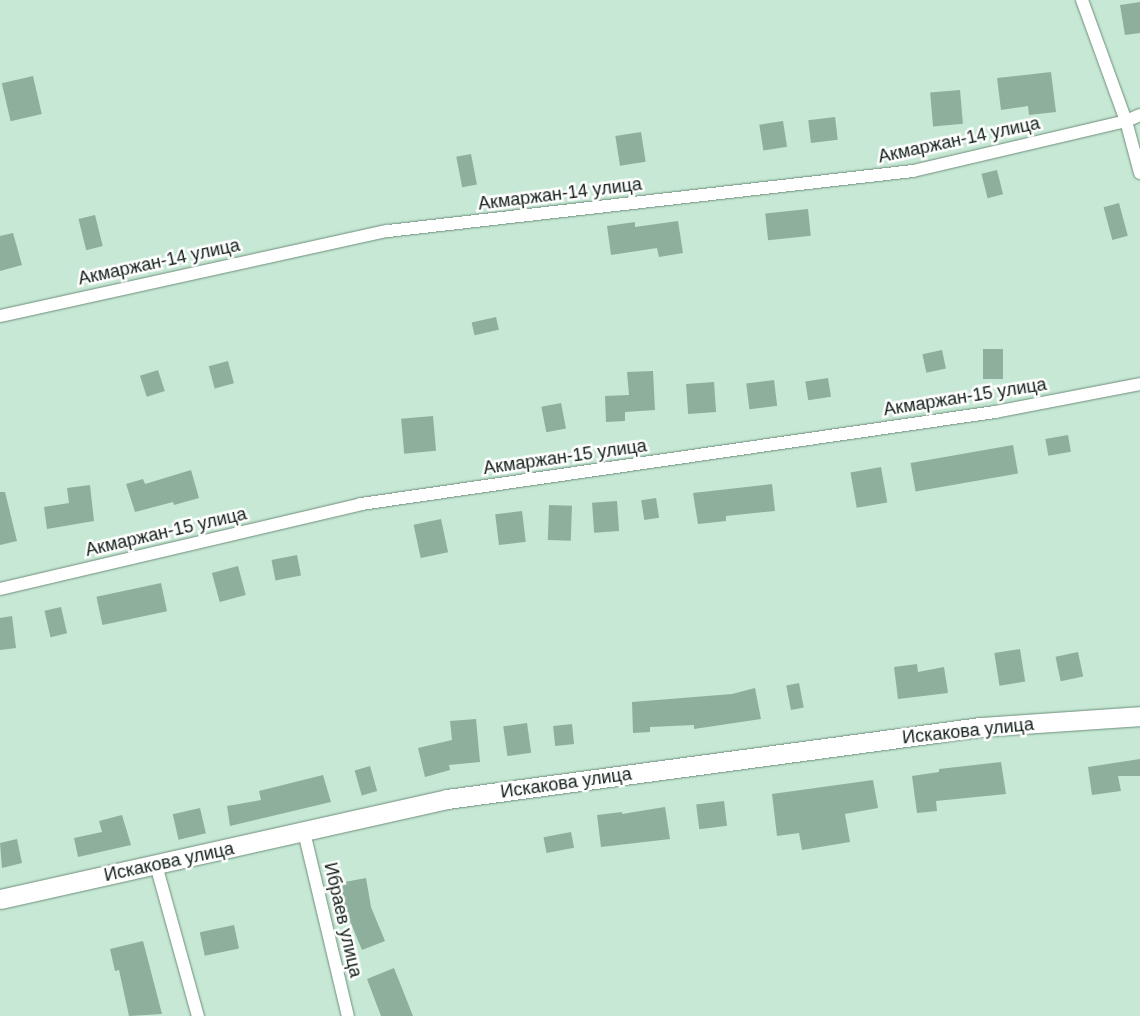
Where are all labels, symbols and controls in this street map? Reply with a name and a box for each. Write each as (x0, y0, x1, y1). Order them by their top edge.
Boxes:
street label: Акмаржан-14 улица (876, 112, 1042, 168)
street label: Акмаржан-14 улица (477, 173, 643, 215)
street label: Акмаржан-14 улица (76, 234, 242, 290)
street label: Акмаржан-15 улица (882, 373, 1048, 421)
street label: Акмаржан-15 улица (482, 435, 648, 479)
street label: Акмаржан-15 улица (83, 503, 249, 561)
street label: Искакова улица (901, 713, 1035, 749)
street label: Искакова улица (499, 763, 633, 803)
street label: Искакова улица (102, 838, 236, 886)
street label: Ибраев улица (319, 860, 367, 980)

